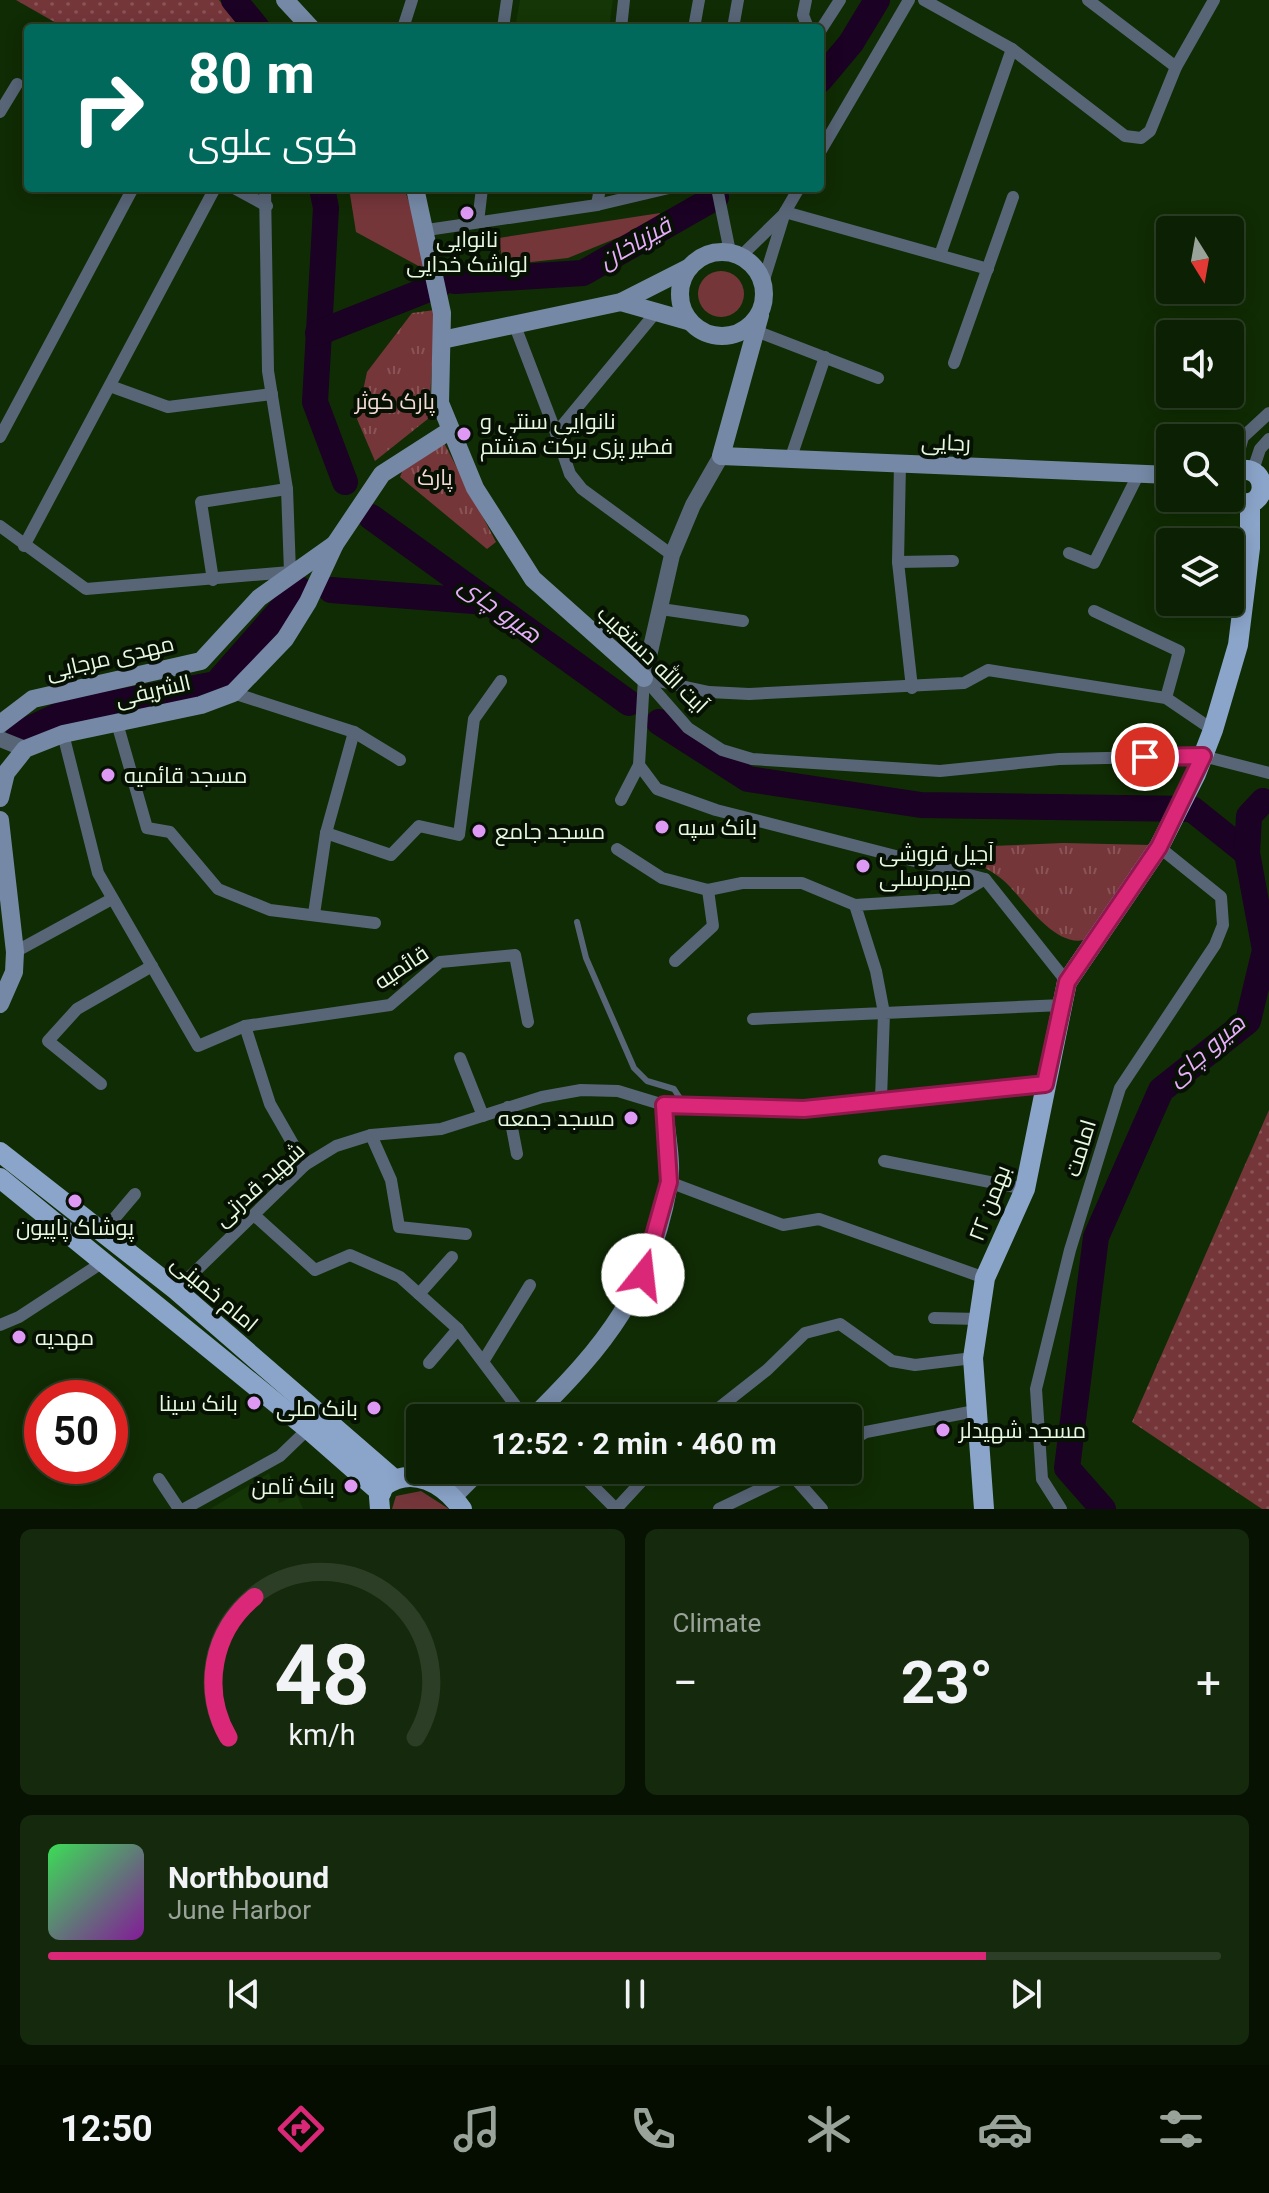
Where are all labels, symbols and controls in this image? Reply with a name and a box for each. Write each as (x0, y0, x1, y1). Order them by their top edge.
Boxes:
text: 80 m (188, 41, 315, 107)
icon: right (56, 56, 160, 160)
text: کوی علوی (188, 122, 358, 164)
marker: نانوایی لواشک خدایی (458, 204, 476, 222)
water label: قیزباخان (594, 210, 677, 275)
north arrow (1156, 216, 1244, 304)
map controls (1156, 216, 1244, 616)
place label: نانوایی لواشک خدایی (406, 227, 528, 278)
button: sound (1156, 320, 1244, 408)
park label: پارک کوثر (353, 389, 435, 416)
place label: نانوایی سنتی و فطیر پزی برکت هشتم (480, 409, 673, 462)
button: search (1156, 424, 1244, 512)
marker: نانوایی سنتی و فطیر پزی برکت هشتم (455, 425, 473, 443)
street label: رجایی (921, 429, 971, 457)
park label: پارک (417, 465, 453, 492)
button: layers (1156, 528, 1244, 616)
water label: هیرو چای (452, 571, 547, 651)
street label: آیت الله دستغیب (592, 599, 714, 718)
street label: مهدی مرجایی (44, 631, 177, 685)
street label: الشریفی (113, 670, 193, 712)
pin (1111, 723, 1179, 791)
icon: arrive (1123, 735, 1167, 779)
place label: مسجد قائمیه (124, 763, 247, 788)
marker: مسجد قائمیه (99, 766, 117, 784)
place label: بانک سپه (678, 815, 757, 841)
marker: بانک سپه (653, 818, 671, 836)
place label: مسجد جامع (495, 819, 605, 846)
marker: مسجد جامع (470, 822, 488, 840)
place label: آجیل فروشی میرمرسلی (879, 841, 994, 892)
marker: آجیل فروشی میرمرسلی (854, 857, 872, 875)
street label: قائمیه (370, 940, 433, 994)
water label: هیرو چای (1161, 1008, 1253, 1093)
place label: مسجد جمعه (498, 1106, 615, 1131)
marker: مسجد جمعه (622, 1109, 640, 1127)
street label: امامت (1060, 1116, 1101, 1180)
street label: شهید قدرتی (209, 1137, 310, 1232)
street label: ۲۲ بهمن (964, 1162, 1016, 1245)
marker: پوشاک پاپیون (66, 1192, 84, 1210)
place label: پوشاک پاپیون (16, 1215, 134, 1242)
position arrow (601, 1233, 685, 1317)
street label: امام خمینی (164, 1250, 263, 1339)
place label: مهدیه (35, 1325, 94, 1351)
marker: مهدیه (10, 1328, 28, 1346)
speed limit sign: 50 (24, 1380, 128, 1484)
place label: بانک سینا (159, 1391, 238, 1416)
marker: بانک سینا (245, 1394, 263, 1412)
place label: بانک ملی (276, 1396, 358, 1422)
marker: بانک ملی (365, 1399, 383, 1417)
place label: مسجد شهیدلر (957, 1418, 1086, 1444)
marker: مسجد شهیدلر (934, 1421, 952, 1439)
text: 12:52 · 2 min · 460 m (491, 1426, 777, 1461)
place label: بانک ثامن (251, 1474, 335, 1500)
marker: بانک ثامن (342, 1477, 360, 1495)
text: Climate (673, 1608, 761, 1638)
text: 48 (275, 1627, 370, 1724)
text: 23° (901, 1647, 993, 1718)
text: − (673, 1657, 698, 1709)
text: + (1196, 1657, 1221, 1709)
text: km/h (289, 1718, 356, 1752)
text: Northbound (168, 1860, 329, 1895)
text: June Harbor (168, 1895, 311, 1925)
icon: previous (222, 1972, 266, 2016)
icon: pause (613, 1972, 657, 2016)
icon: next (1004, 1972, 1048, 2016)
icon: directions (273, 2101, 329, 2157)
icon: music (449, 2101, 505, 2157)
icon: phone (625, 2101, 681, 2157)
icon: climate (801, 2101, 857, 2157)
icon: car (977, 2101, 1033, 2157)
icon: filters (1153, 2101, 1209, 2157)
text: 12:50 (60, 2108, 153, 2150)

